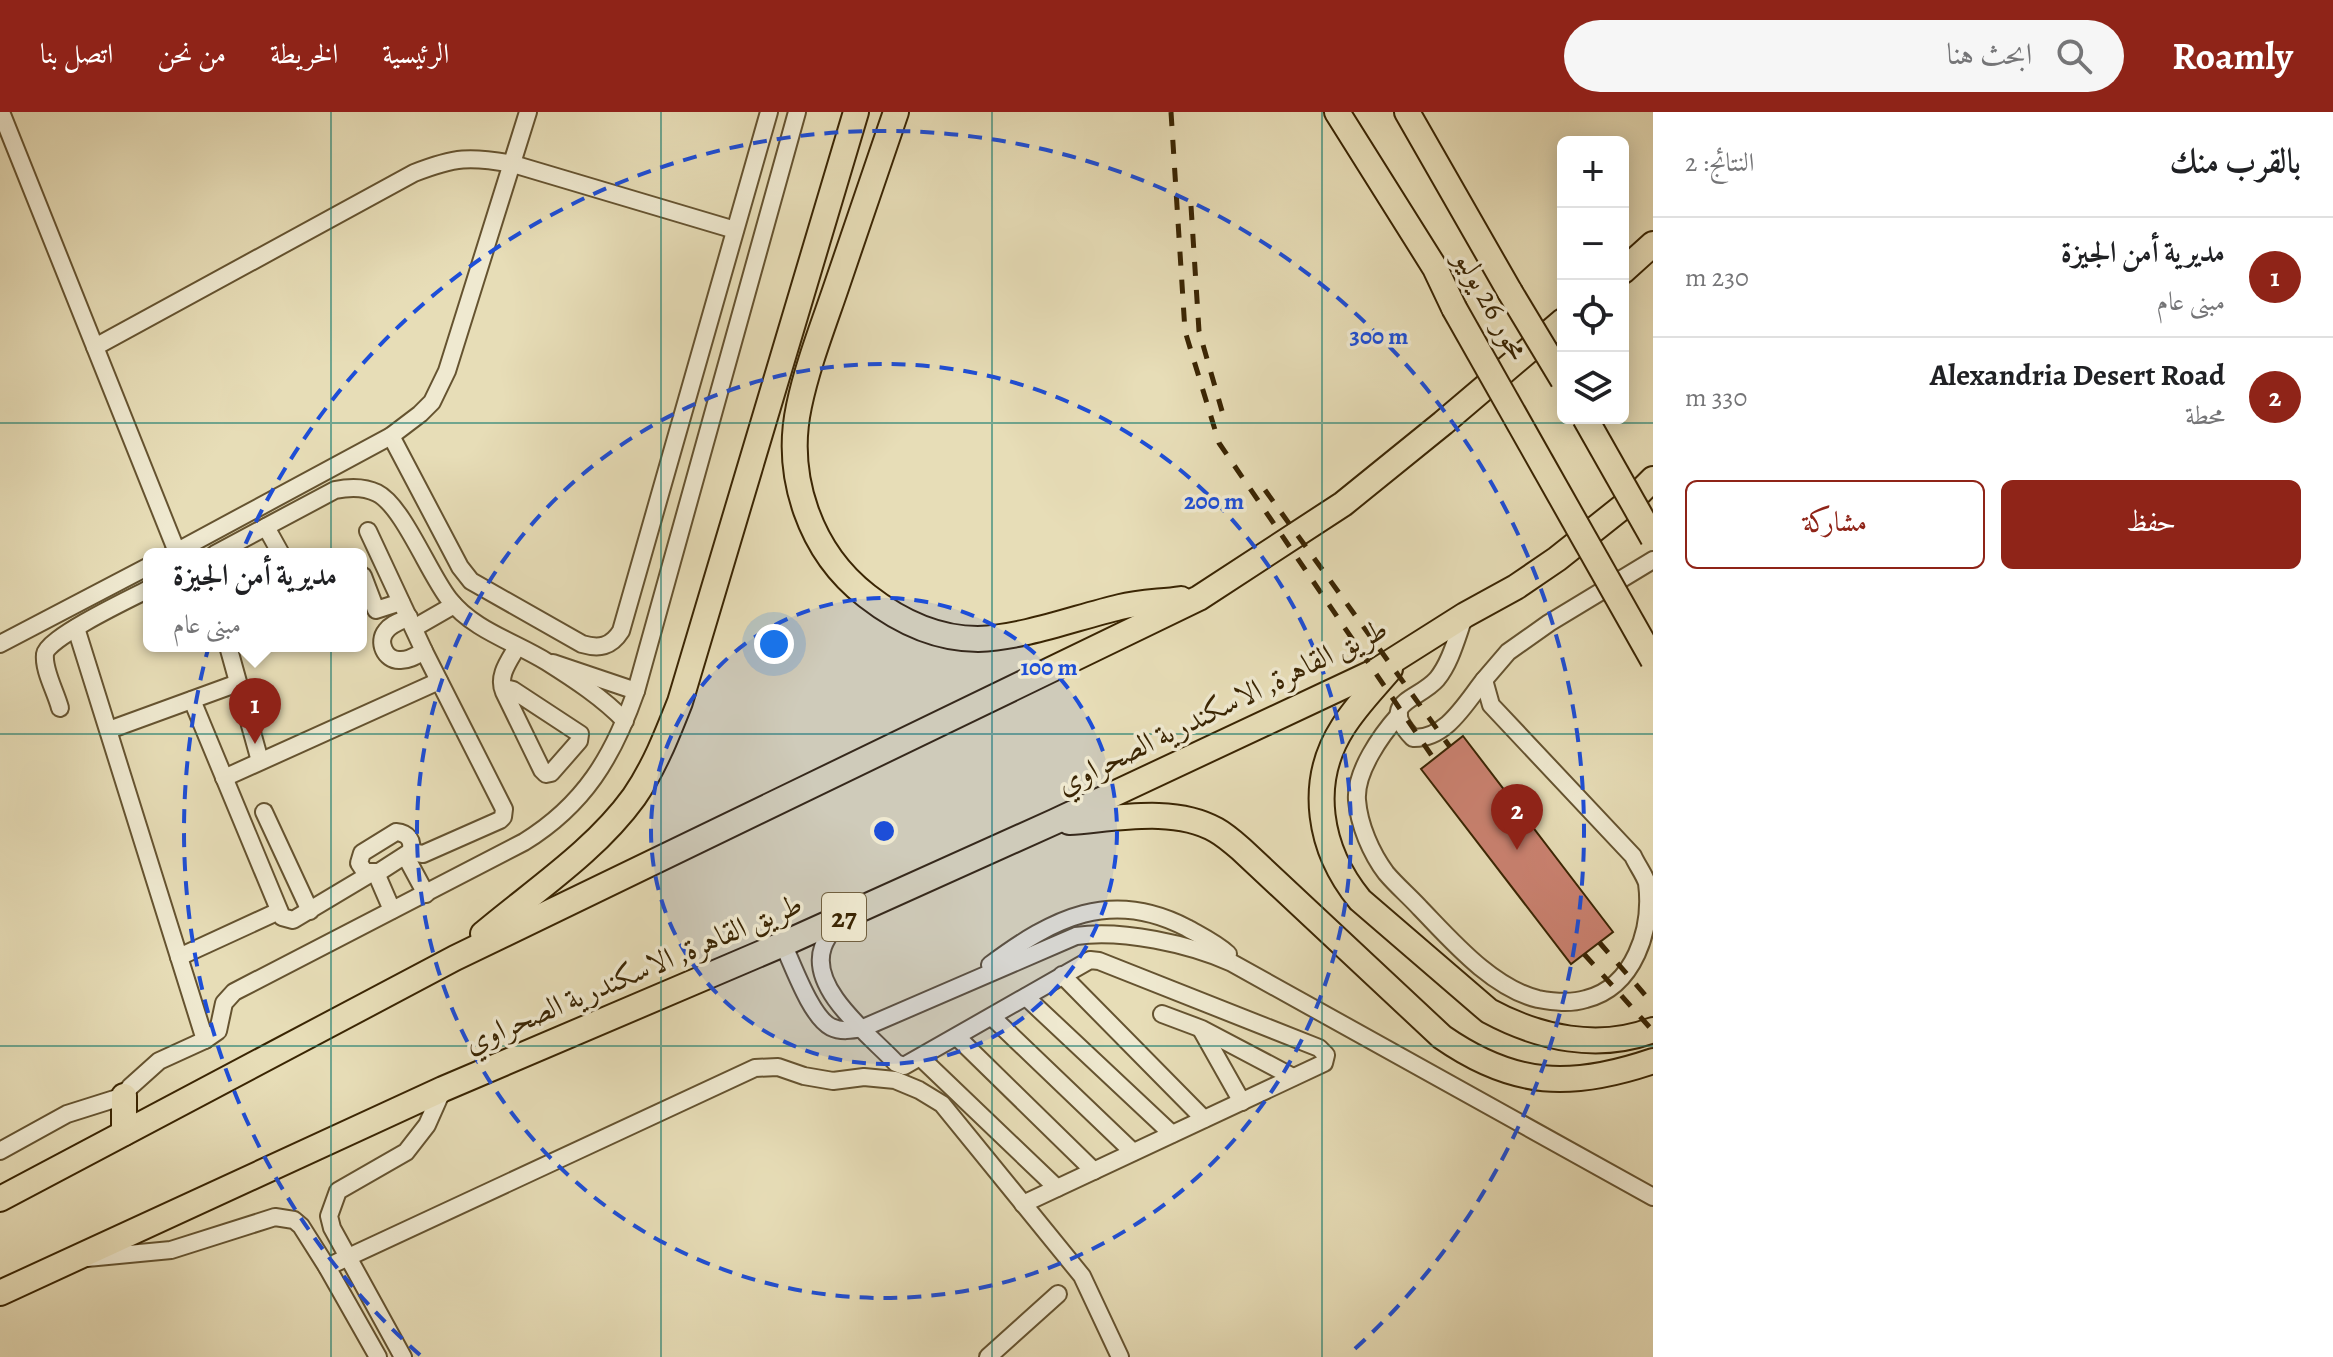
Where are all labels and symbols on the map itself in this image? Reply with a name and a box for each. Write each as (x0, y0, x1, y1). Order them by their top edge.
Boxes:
street label: محور 26 يوليو (1444, 240, 1538, 367)
text: 300 m (1350, 320, 1408, 352)
text: 200 m (1184, 485, 1244, 517)
street label: طريق القاهرة, الاسكندرية الصحراوي (1050, 608, 1396, 807)
your location (754, 624, 794, 664)
text: 100 m (1020, 651, 1078, 683)
pin: 1 (229, 678, 281, 744)
pin: 2 (1491, 784, 1543, 850)
centre of rings (870, 817, 898, 845)
street label: طريق القاهرة, الاسكندرية الصحراوي (458, 884, 810, 1066)
road number: 27 (822, 893, 866, 941)

